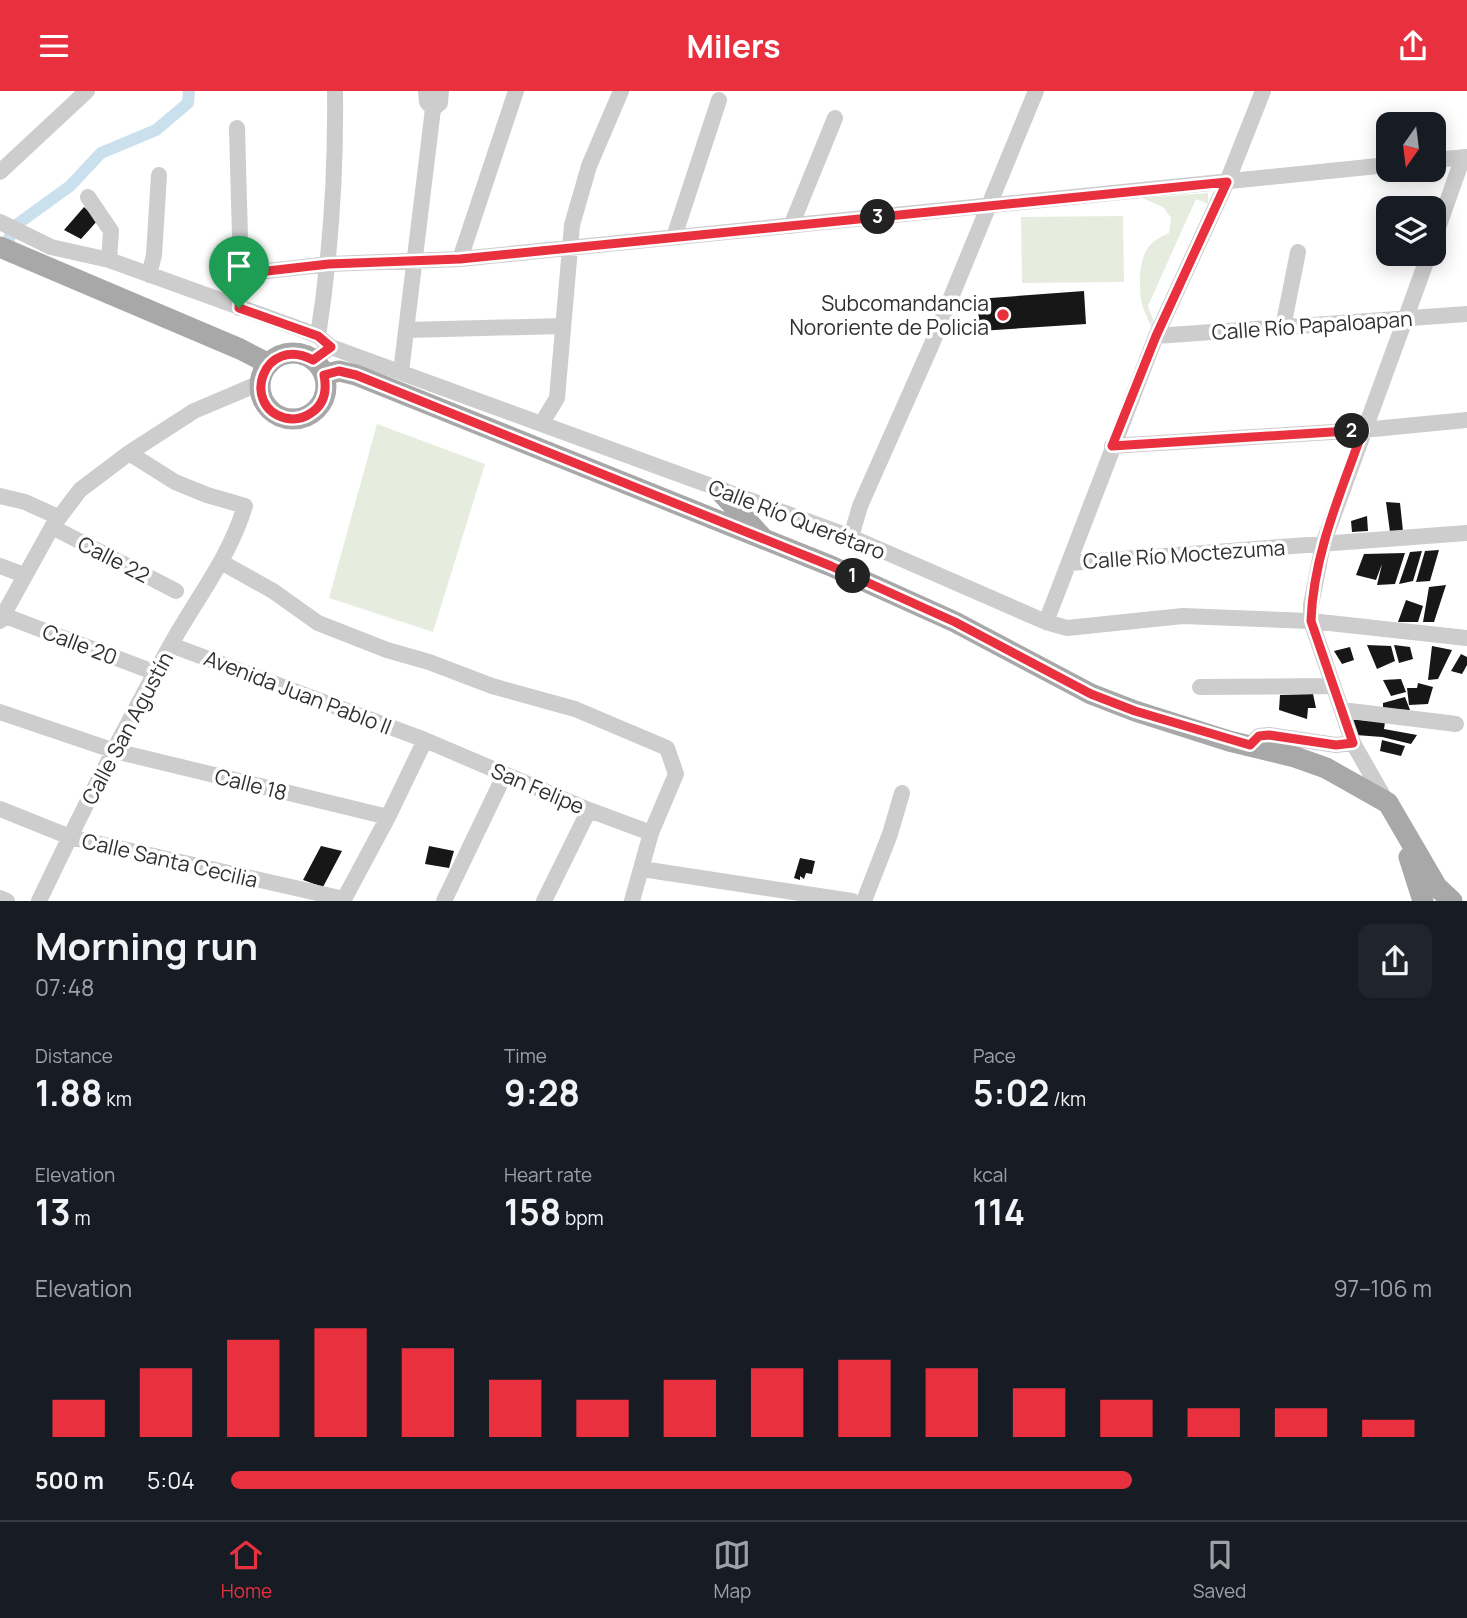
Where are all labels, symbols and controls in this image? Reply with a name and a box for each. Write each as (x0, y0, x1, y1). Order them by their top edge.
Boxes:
text: Milers (686, 24, 781, 68)
icon: menu (35, 27, 73, 65)
icon: share (1394, 27, 1432, 65)
north arrow (1376, 112, 1446, 182)
map controls (1376, 112, 1446, 266)
button: layers (1376, 196, 1446, 266)
pin: 3 (860, 199, 896, 235)
text: 3 (872, 203, 883, 229)
pin (209, 236, 269, 308)
icon: arrive (220, 247, 258, 285)
place label: Subcomandancia Nororiente de Policia (789, 289, 989, 341)
street label: Calle Río Papaloapan (1211, 304, 1413, 346)
marker: Subcomandancia Nororiente de Policia (995, 307, 1011, 323)
pin: 2 (1334, 413, 1370, 449)
text: 2 (1346, 417, 1357, 443)
street label: Calle Río Querétaro (705, 472, 889, 566)
street label: Calle 22 (73, 529, 155, 589)
street label: Calle Río Moctezuma (1082, 533, 1286, 575)
pin: 1 (836, 559, 870, 594)
text: 1 (848, 562, 857, 588)
street label: Calle 20 (39, 617, 121, 671)
street label: Avenida Juan Pablo II (200, 643, 396, 741)
street label: Calle San Agustín (75, 647, 179, 809)
street label: San Felipe (487, 756, 589, 820)
street label: Calle 18 (212, 762, 290, 806)
street label: Calle Santa Cecilia (79, 826, 261, 894)
text: Morning run (35, 919, 258, 971)
button: share (1358, 924, 1432, 998)
text: 07:48 (35, 971, 94, 1003)
text: Distance (35, 1043, 113, 1069)
text: Time (504, 1043, 547, 1069)
text: Pace (973, 1043, 1016, 1069)
text: 1.88 (35, 1069, 102, 1117)
text: 9:28 (504, 1069, 580, 1117)
text: 5:02 (973, 1069, 1049, 1117)
text: km (102, 1086, 132, 1112)
text: /km (1049, 1086, 1086, 1112)
text: Elevation (35, 1162, 115, 1188)
text: Heart rate (504, 1162, 592, 1188)
text: kcal (973, 1162, 1008, 1188)
text: 13 (35, 1188, 71, 1236)
text: 158 (504, 1188, 561, 1236)
text: 114 (973, 1188, 1025, 1236)
text: m (71, 1205, 91, 1231)
text: bpm (561, 1205, 604, 1231)
text: Elevation (35, 1272, 132, 1304)
text: 97–106 m (1333, 1272, 1432, 1304)
text: 500 m (35, 1464, 104, 1496)
text: 5:04 (147, 1464, 195, 1496)
tab: Home (221, 1536, 272, 1604)
tab: Map (713, 1536, 751, 1604)
tab: Saved (1193, 1536, 1246, 1604)

